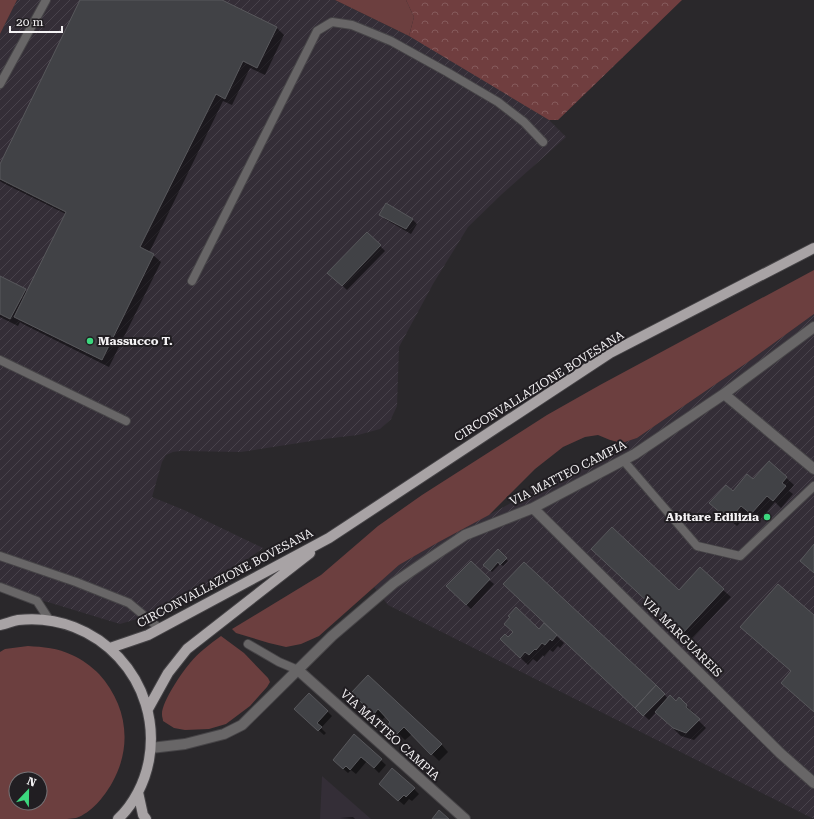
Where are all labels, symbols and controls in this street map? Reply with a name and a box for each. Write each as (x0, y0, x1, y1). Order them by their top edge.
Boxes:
scale bar (10, 8, 62, 34)
text: 20 m (16, 15, 43, 29)
street label: CIRCONVALLAZIONE BOVESANA (452, 327, 627, 444)
place label: Massucco T. (98, 334, 173, 348)
marker: Massucco T. (85, 336, 95, 346)
street label: VIA MATTEO CAMPIA (507, 437, 629, 509)
place label: Abitare Edilizia (666, 510, 759, 524)
marker: Abitare Edilizia (762, 512, 772, 522)
street label: CIRCONVALLAZIONE BOVESANA (135, 525, 316, 631)
street label: VIA MARGUAREIS (639, 594, 725, 680)
street label: VIA MATTEO CAMPIA (337, 687, 443, 784)
north arrow (8, 771, 48, 811)
text: N (25, 775, 38, 790)

